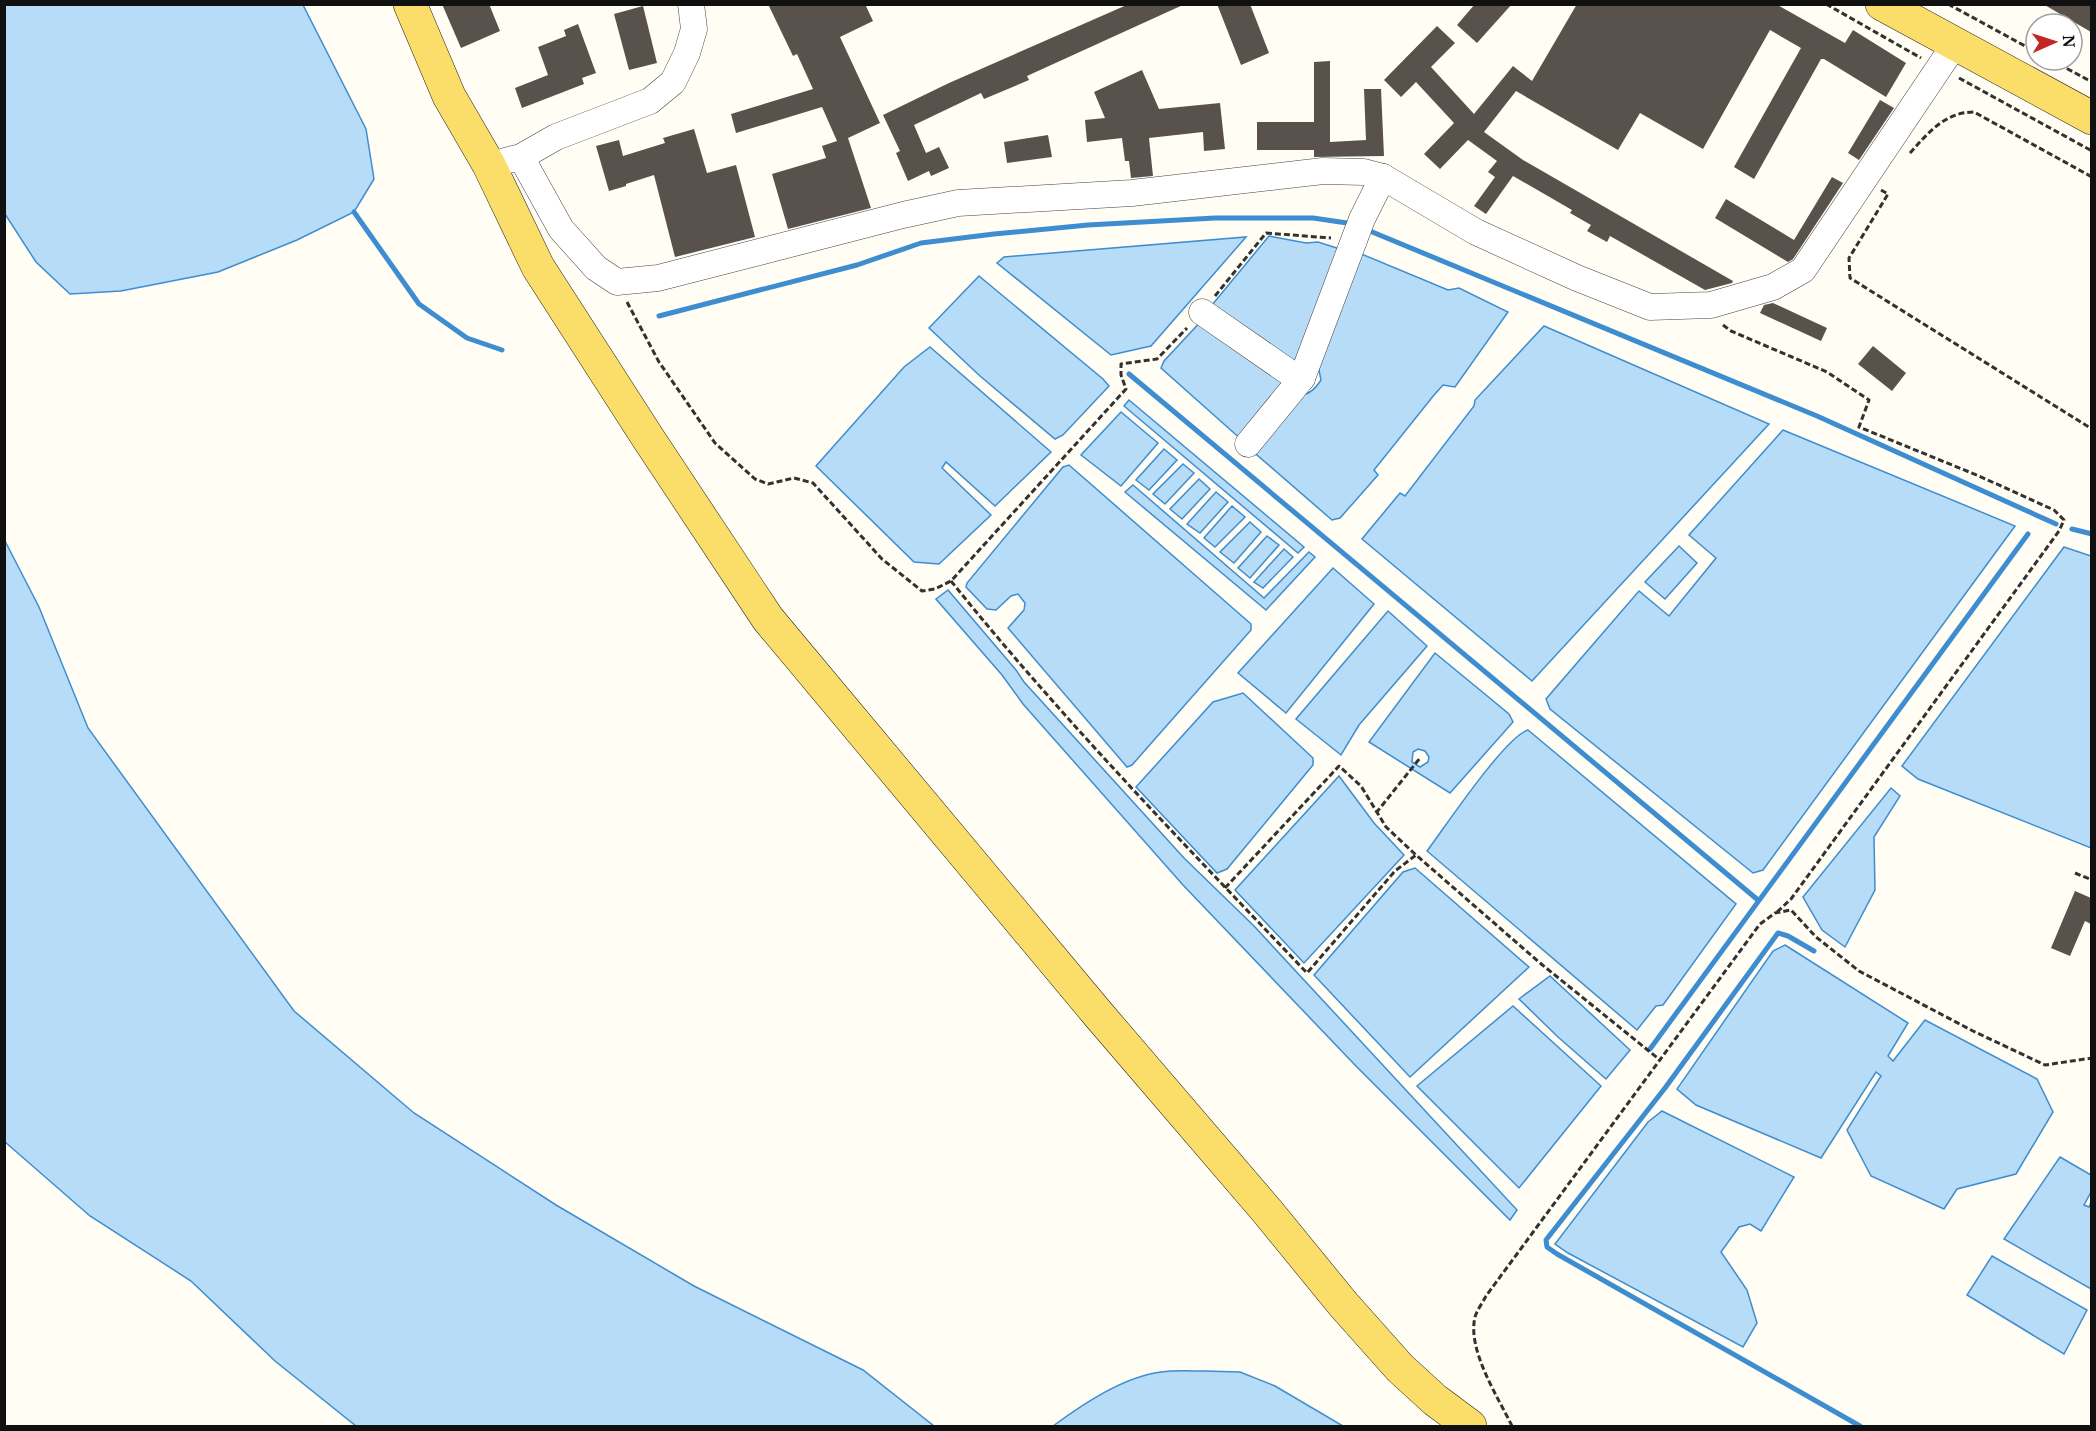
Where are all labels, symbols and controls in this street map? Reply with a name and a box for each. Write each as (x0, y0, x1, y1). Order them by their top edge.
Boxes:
north arrow (2024, 12, 2084, 72)
text: N (2058, 34, 2080, 48)

